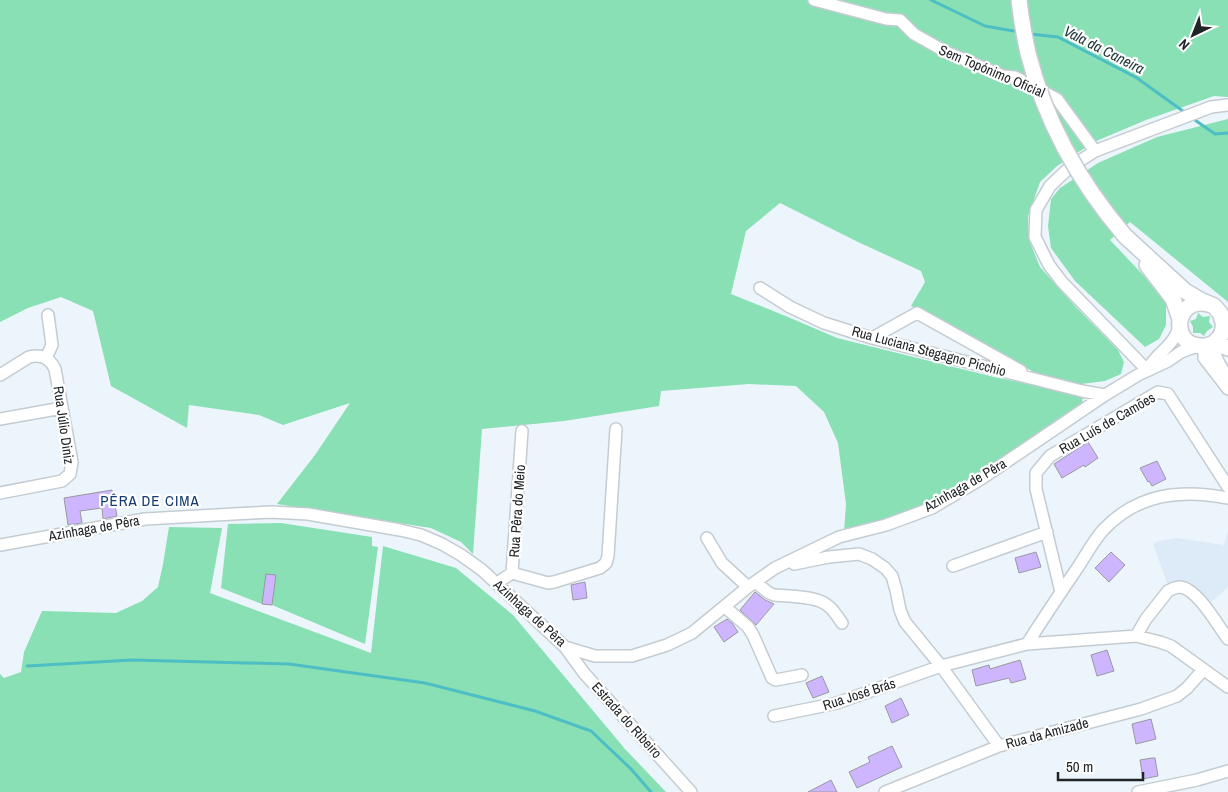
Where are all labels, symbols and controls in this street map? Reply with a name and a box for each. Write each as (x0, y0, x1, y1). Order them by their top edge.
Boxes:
north arrow (1168, 10, 1218, 60)
water label: Vala da Caneira (1060, 20, 1148, 79)
text: N (1175, 35, 1193, 54)
street label: Sem Topónimo Oficial (936, 41, 1048, 101)
street label: Rua Luciana Stegagno Picchio (850, 322, 1008, 380)
street label: Rua Júlio Diniz (50, 385, 78, 465)
street label: Rua Luís de Camões (1056, 388, 1158, 458)
street label: Azinhaga de Pêra (920, 454, 1010, 516)
street label: Rua Pêra do Meio (505, 464, 529, 558)
district label: PÊRA DE CIMA (100, 490, 200, 511)
street label: Azinhaga de Pêra (46, 511, 141, 545)
street label: Azinhaga de Pêra (489, 575, 571, 651)
street label: Rua José Brás (820, 674, 898, 714)
street label: Estrada do Ribeiro (588, 678, 666, 762)
street label: Rua da Amizade (1004, 713, 1090, 753)
scale bar (1058, 750, 1143, 782)
text: 50 m (1066, 756, 1093, 777)

